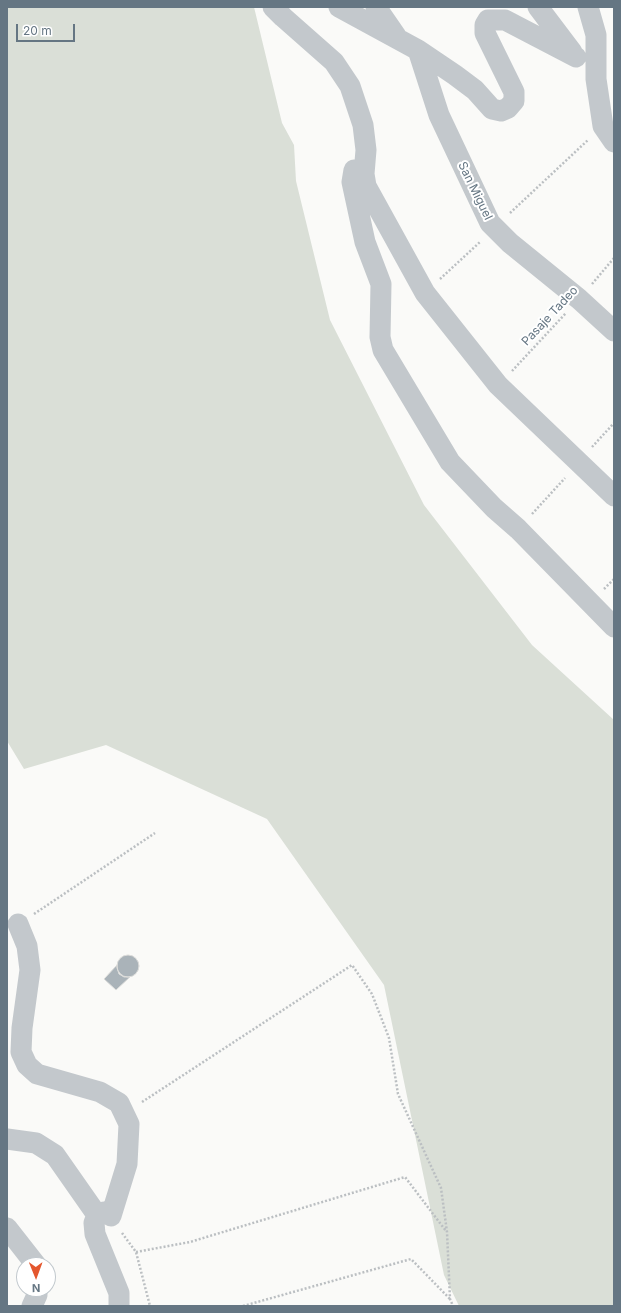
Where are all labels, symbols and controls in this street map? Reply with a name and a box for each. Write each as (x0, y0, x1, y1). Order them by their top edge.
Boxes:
scale bar (18, 16, 77, 42)
text: 20 m (23, 23, 52, 38)
street label: San Miguel (455, 160, 495, 222)
street label: Pasaje Tadeo (519, 283, 581, 349)
north arrow (16, 1257, 56, 1297)
text: N (32, 1281, 41, 1295)

